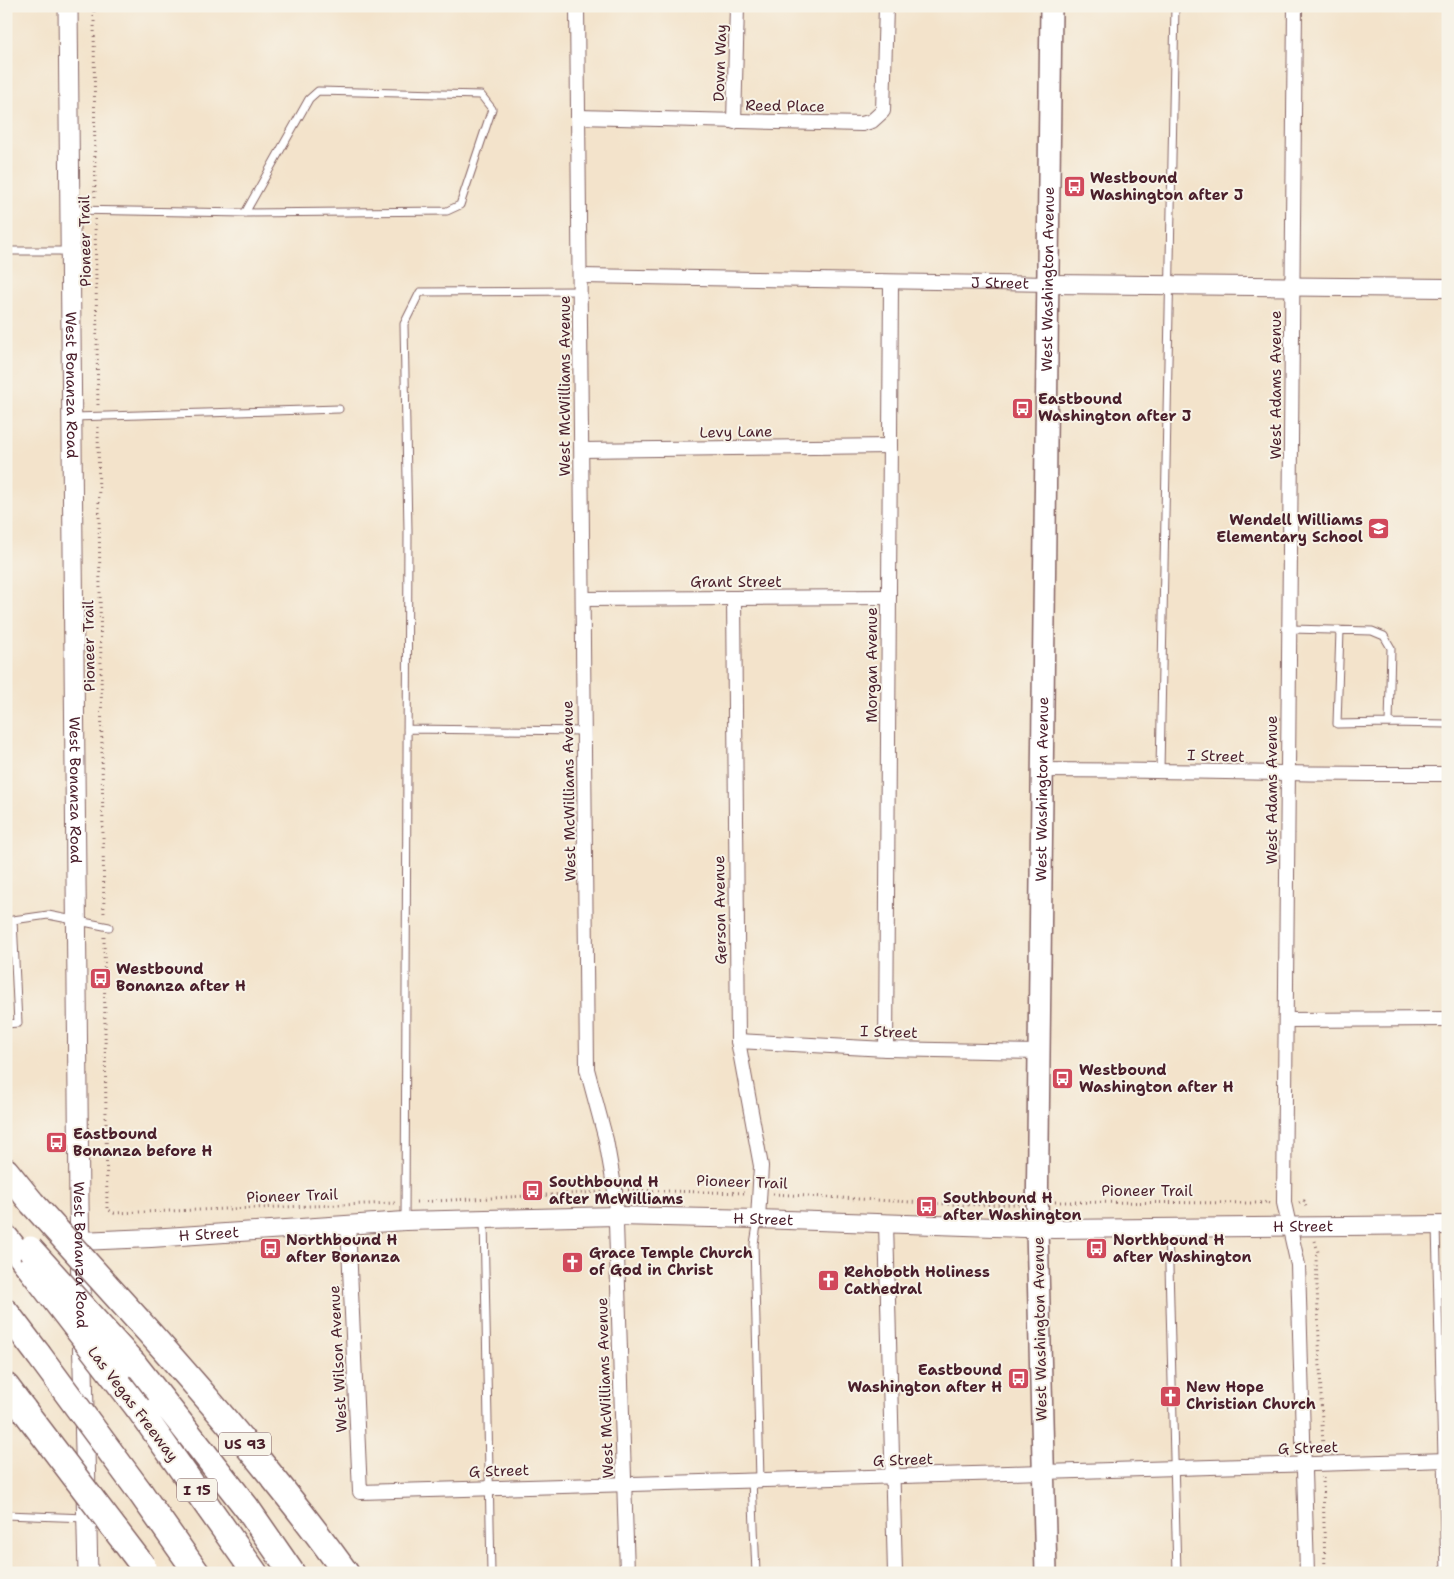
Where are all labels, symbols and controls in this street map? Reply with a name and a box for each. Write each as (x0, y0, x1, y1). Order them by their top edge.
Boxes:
street label: Down Way (709, 24, 731, 102)
street label: Reed Place (745, 95, 825, 117)
place label: Westbound Washington after J (1090, 168, 1244, 205)
bus stop icon: Westbound Washington after J (1062, 175, 1086, 199)
street label: West Washington Avenue (1037, 187, 1059, 372)
street label: Pioneer Trail (74, 195, 96, 287)
street label: J Street (971, 273, 1029, 294)
street label: West McWilliams Avenue (555, 295, 575, 477)
street label: West Bonanza Road (61, 311, 82, 459)
street label: West Adams Avenue (1266, 311, 1286, 459)
place label: Eastbound Washington after J (1038, 389, 1192, 426)
bus stop icon: Eastbound Washington after J (1010, 396, 1034, 420)
street label: Levy Lane (699, 421, 773, 443)
place label: Wendell Williams Elementary School (1216, 510, 1363, 547)
school or university icon: Wendell Williams Elementary School (1367, 517, 1391, 541)
street label: Grant Street (690, 572, 782, 592)
street label: Pioneer Trail (78, 600, 100, 692)
street label: Morgan Avenue (862, 607, 882, 723)
street label: West Washington Avenue (1031, 696, 1053, 882)
street label: West McWilliams Avenue (557, 700, 581, 882)
street label: West Bonanza Road (65, 716, 86, 864)
street label: West Adams Avenue (1262, 716, 1282, 864)
street label: I Street (1187, 745, 1245, 767)
street label: Gerson Avenue (709, 855, 731, 965)
place label: Westbound Bonanza after H (116, 959, 246, 996)
bus stop icon: Westbound Bonanza after H (88, 966, 112, 990)
street label: I Street (860, 1021, 918, 1043)
place label: Westbound Washington after H (1079, 1060, 1234, 1097)
bus stop icon: Westbound Washington after H (1051, 1067, 1075, 1091)
place label: Eastbound Bonanza before H (73, 1124, 213, 1161)
bus stop icon: Eastbound Bonanza before H (45, 1131, 69, 1155)
street label: Pioneer Trail (696, 1170, 789, 1194)
place label: Southbound H after McWilliams (549, 1172, 684, 1209)
bus stop icon: Southbound H after McWilliams (521, 1179, 545, 1203)
street label: West Bonanza Road (69, 1181, 92, 1329)
street label: Pioneer Trail (1101, 1181, 1193, 1201)
street label: Pioneer Trail (246, 1184, 339, 1208)
place label: Southbound H after Washington (943, 1188, 1082, 1225)
bus stop icon: Southbound H after Washington (915, 1195, 939, 1219)
street label: H Street (733, 1208, 794, 1230)
street label: H Street (1273, 1216, 1333, 1237)
street label: H Street (178, 1222, 240, 1246)
place label: Northbound H after Bonanza (286, 1230, 401, 1267)
place label: Northbound H after Washington (1113, 1230, 1252, 1267)
street label: West Washington Avenue (1028, 1236, 1052, 1422)
bus stop icon: Northbound H after Bonanza (258, 1237, 282, 1261)
bus stop icon: Northbound H after Washington (1085, 1237, 1109, 1261)
place label: Grace Temple Church of God in Christ (589, 1243, 753, 1280)
church icon: Grace Temple Church of God in Christ (561, 1250, 585, 1274)
place label: Rehoboth Holiness Cathedral (844, 1262, 990, 1299)
church icon: Rehoboth Holiness Cathedral (816, 1269, 840, 1293)
street label: West Wilson Avenue (324, 1285, 352, 1433)
street label: West McWilliams Avenue (592, 1297, 618, 1479)
street label: Las Vegas Freeway (83, 1342, 183, 1466)
place label: Eastbound Washington after H (847, 1360, 1002, 1397)
bus stop icon: Eastbound Washington after H (1006, 1367, 1030, 1391)
place label: New Hope Christian Church (1186, 1377, 1316, 1414)
church icon: New Hope Christian Church (1158, 1384, 1182, 1408)
road number: US 93 (219, 1432, 271, 1456)
street label: G Street (1277, 1437, 1339, 1459)
street label: G Street (872, 1449, 934, 1471)
street label: G Street (468, 1460, 530, 1482)
road number: I 15 (177, 1478, 217, 1502)

